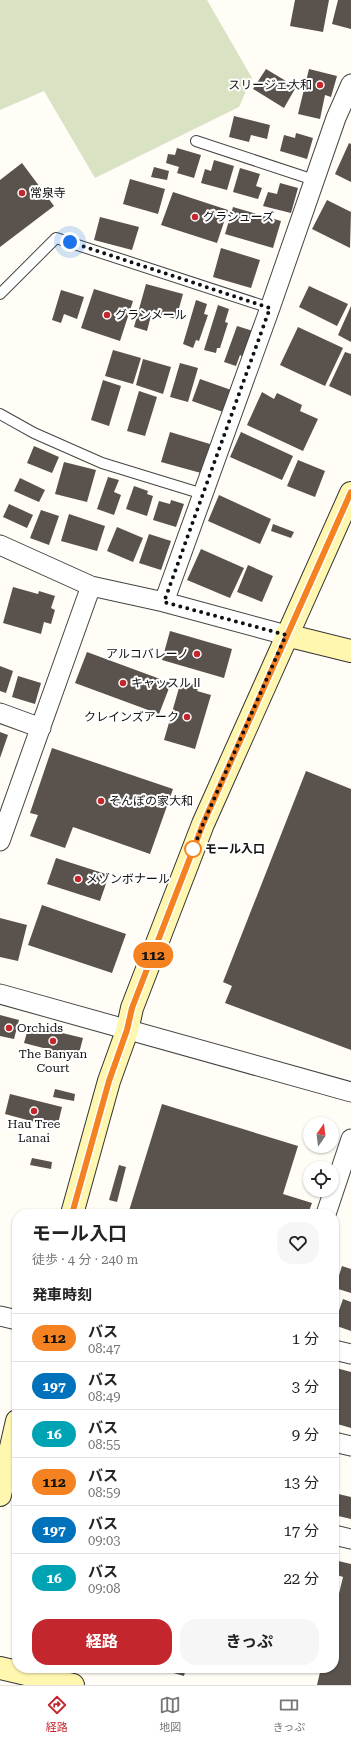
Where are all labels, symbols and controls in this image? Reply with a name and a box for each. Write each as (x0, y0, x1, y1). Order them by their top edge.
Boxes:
place label: スリージェ大和 (228, 78, 312, 92)
marker: スリージェ大和 (315, 80, 325, 90)
place label: 常泉寺 (30, 186, 66, 200)
marker: 常泉寺 (17, 188, 27, 198)
place label: グラシューズ (203, 210, 274, 224)
marker: グラシューズ (190, 212, 200, 222)
your location (60, 232, 80, 252)
place label: グランメール (115, 308, 187, 322)
marker: グランメール (102, 310, 112, 320)
place label: アルコバレーノ (106, 647, 189, 661)
marker: アルコバレーノ (192, 649, 202, 659)
place label: キャッスルⅡ (131, 676, 203, 690)
marker: キャッスルⅡ (118, 678, 128, 688)
place label: クレインズアーク (84, 710, 179, 724)
marker: クレインズアーク (182, 712, 192, 722)
place label: そんぽの家大和 (109, 794, 193, 808)
marker: そんぽの家大和 (96, 796, 106, 806)
marker: モール入口 (184, 840, 202, 858)
place label: モール入口 (205, 842, 265, 856)
place label: メゾンボナール (86, 872, 170, 886)
marker: メゾンボナール (73, 874, 83, 884)
line badge: 112 (130, 942, 176, 968)
text: 112 (141, 947, 165, 963)
place label: Orchids (17, 1021, 63, 1035)
marker: Orchids (4, 1023, 14, 1033)
marker: The Banyan Court (48, 1036, 58, 1046)
place label: The Banyan Court (19, 1047, 88, 1075)
marker: Hau Tree Lanai (29, 1106, 39, 1116)
place label: Hau Tree Lanai (8, 1117, 61, 1145)
north arrow (303, 1117, 339, 1153)
map controls (303, 1117, 339, 1197)
button: locate (303, 1161, 339, 1197)
text: モール入口 (32, 1222, 127, 1245)
button: heart (277, 1222, 319, 1264)
text: 徒歩 · 4 分 · 240 m (32, 1252, 138, 1267)
text: 発車時刻 (32, 1286, 92, 1304)
text: バス (88, 1323, 118, 1341)
text: 112 (42, 1330, 66, 1346)
text: 1 分 (292, 1330, 319, 1348)
text: 08:47 (88, 1341, 120, 1356)
text: バス (88, 1371, 118, 1389)
text: 197 (42, 1378, 66, 1394)
text: 3 分 (292, 1378, 319, 1396)
text: 08:49 (88, 1389, 120, 1404)
text: バス (88, 1419, 118, 1437)
text: 16 (46, 1426, 62, 1442)
text: 9 分 (292, 1426, 319, 1444)
text: 08:55 (88, 1437, 120, 1452)
text: バス (88, 1467, 118, 1485)
text: 112 (42, 1474, 66, 1490)
text: 13 分 (283, 1474, 319, 1492)
text: 08:59 (88, 1485, 120, 1500)
text: バス (88, 1515, 118, 1533)
text: 197 (42, 1522, 66, 1538)
text: 17 分 (283, 1522, 319, 1540)
text: 09:03 (88, 1533, 120, 1548)
text: バス (88, 1563, 118, 1581)
text: 16 (46, 1570, 62, 1586)
text: 22 分 (283, 1570, 319, 1588)
text: 09:08 (88, 1581, 120, 1596)
button: 経路 (32, 1619, 172, 1665)
button: きっぷ (180, 1619, 319, 1665)
tab: 経路 (46, 1694, 68, 1734)
tab: 地図 (159, 1694, 181, 1734)
tab: きっぷ (273, 1694, 305, 1734)

